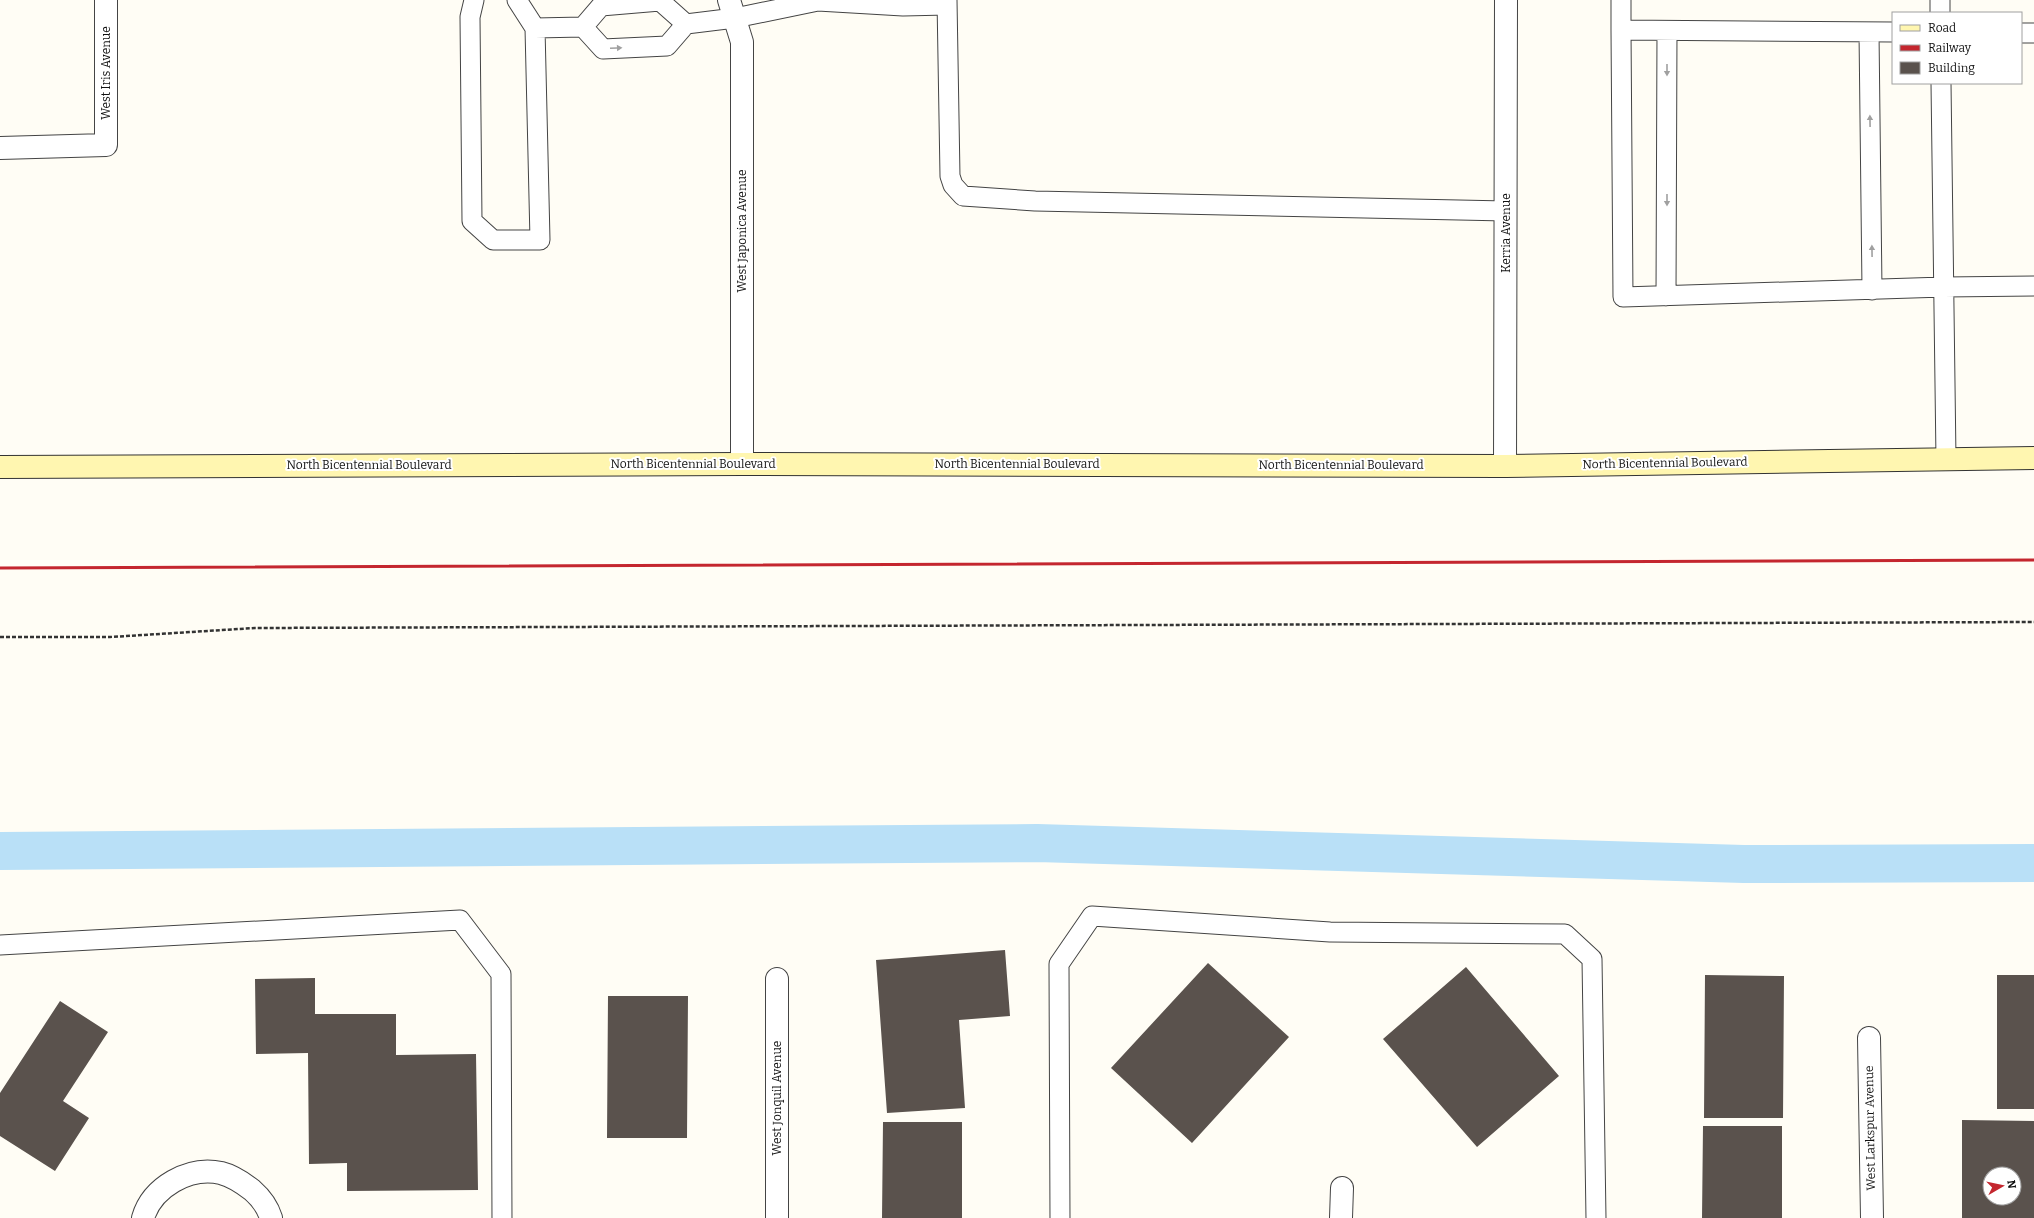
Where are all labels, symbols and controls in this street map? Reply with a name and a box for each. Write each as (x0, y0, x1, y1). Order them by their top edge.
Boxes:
legend (1892, 12, 2022, 84)
text: Road (1928, 21, 1956, 35)
street label: West Iris Avenue (99, 26, 113, 120)
text: Railway (1928, 41, 1972, 55)
one-way arrow (610, 45, 622, 52)
text: Building (1928, 61, 1975, 75)
one-way arrow (1664, 64, 1670, 77)
one-way arrow (1867, 114, 1873, 127)
street label: West Japonica Avenue (735, 169, 749, 293)
street label: Kerria Avenue (1499, 193, 1513, 273)
one-way arrow (1664, 194, 1670, 207)
one-way arrow (1869, 244, 1875, 257)
street label: North Bicentennial Boulevard (1582, 455, 1748, 471)
street label: North Bicentennial Boulevard (610, 457, 776, 471)
street label: North Bicentennial Boulevard (934, 457, 1100, 471)
street label: North Bicentennial Boulevard (286, 458, 452, 472)
street label: North Bicentennial Boulevard (1258, 458, 1424, 472)
street label: West Jonquil Avenue (770, 1041, 784, 1155)
street label: West Larkspur Avenue (1862, 1065, 1878, 1191)
north arrow (1982, 1166, 2022, 1206)
text: N (2004, 1179, 2019, 1190)

